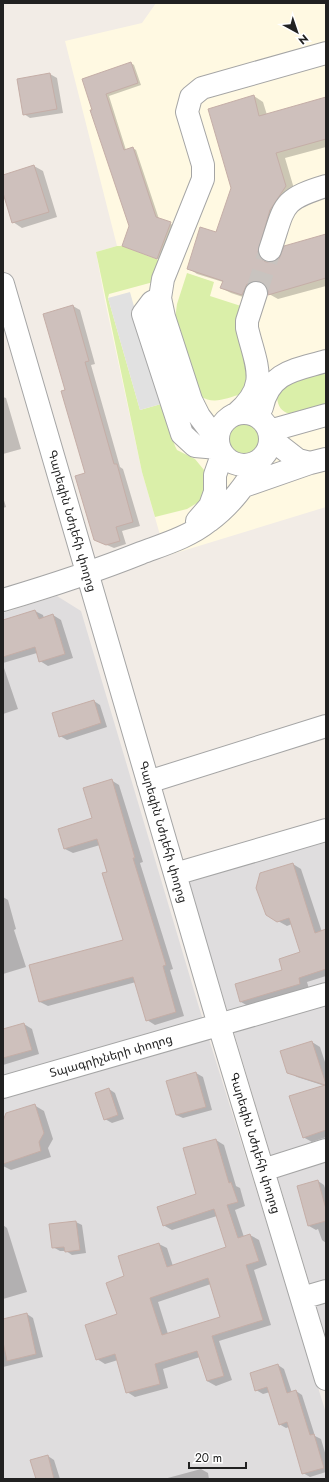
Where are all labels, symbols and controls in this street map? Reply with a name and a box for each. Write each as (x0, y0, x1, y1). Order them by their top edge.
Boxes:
north arrow (277, 12, 317, 52)
text: N (295, 31, 312, 49)
street label: Գարեգին Նժդեհի փողոց (43, 448, 101, 594)
street label: Գարեգին Նժդեհի փողոց (134, 759, 192, 905)
street label: Տպագրիչների փողոց (48, 1030, 174, 1082)
street label: Գարեգին Նժդեհի փողոց (225, 1070, 285, 1216)
scale bar (189, 1444, 246, 1470)
text: 20 m (195, 1449, 222, 1467)

